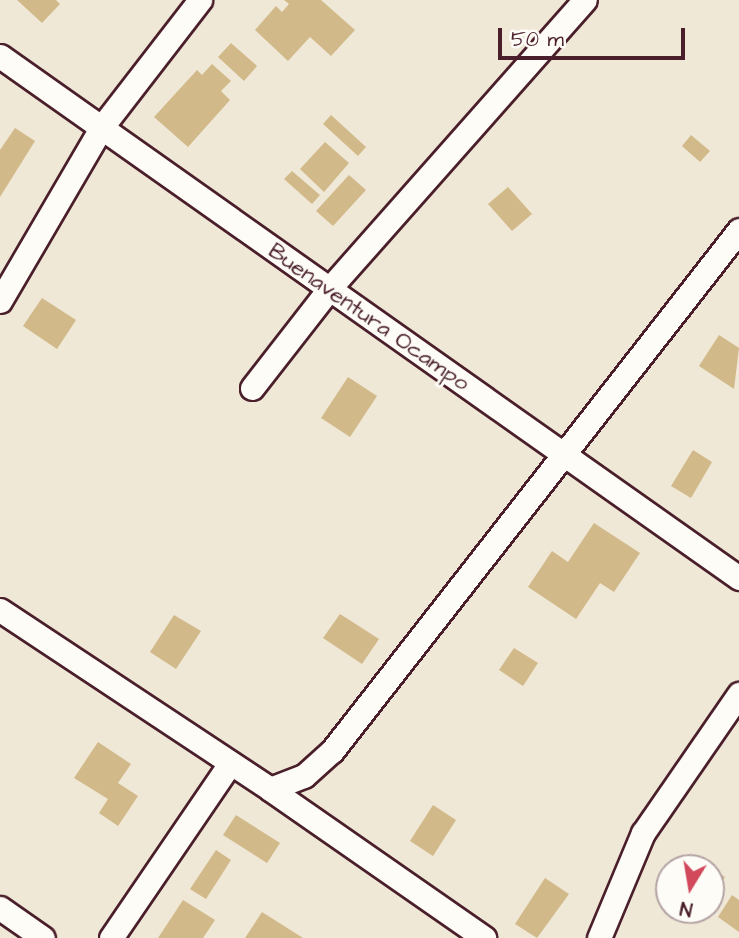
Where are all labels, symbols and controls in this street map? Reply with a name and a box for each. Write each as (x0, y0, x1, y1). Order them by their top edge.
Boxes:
scale bar (501, 14, 688, 58)
text: 50 m (511, 25, 564, 54)
street label: Buenaventura Ocampo (263, 237, 475, 397)
north arrow (655, 854, 725, 924)
text: N (678, 894, 695, 923)

